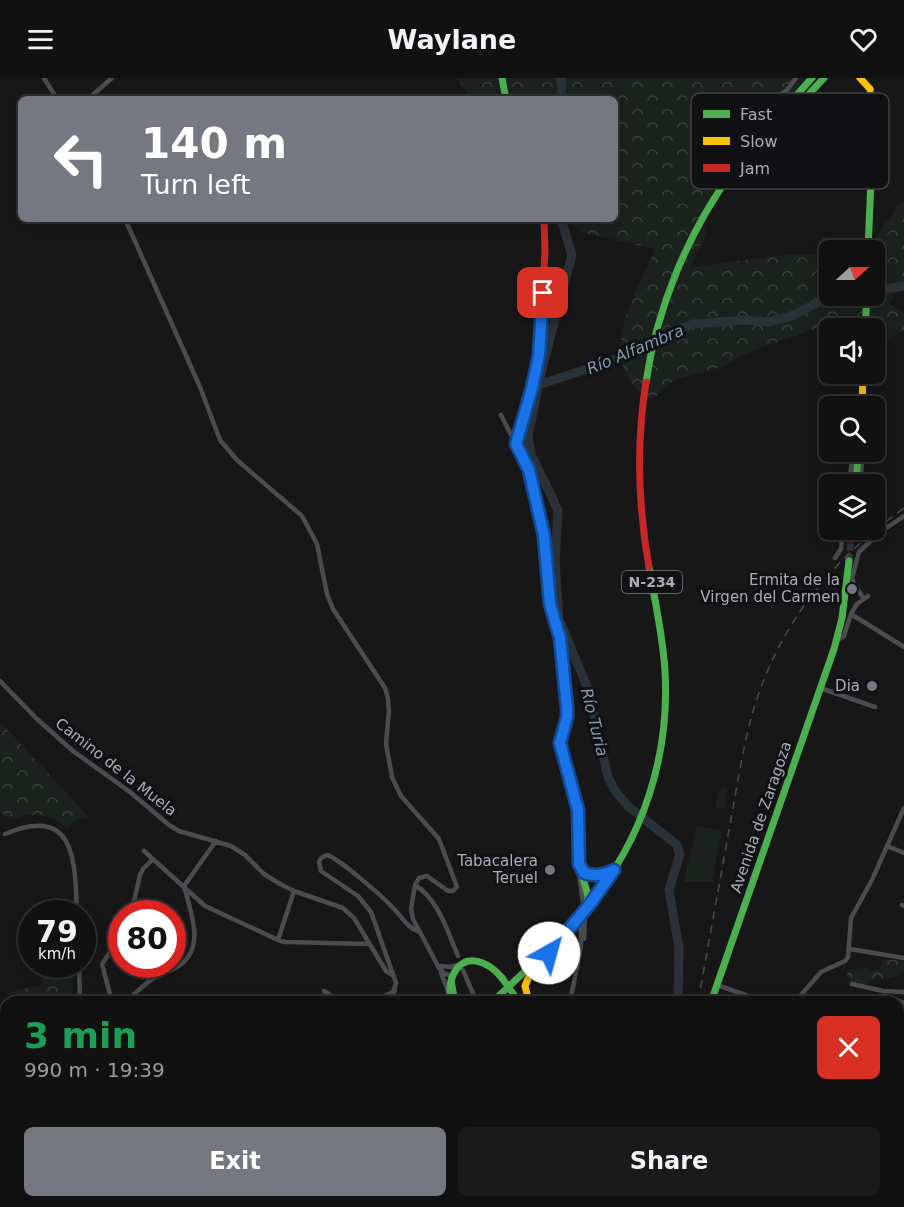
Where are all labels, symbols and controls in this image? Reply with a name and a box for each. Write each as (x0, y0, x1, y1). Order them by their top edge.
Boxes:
icon: menu (24, 23, 57, 56)
icon: heart (847, 23, 880, 56)
text: Waylane (388, 24, 516, 55)
legend (691, 93, 889, 189)
text: Fast (740, 105, 772, 124)
text: 140 m (141, 119, 287, 168)
icon: left (42, 120, 120, 198)
text: Slow (740, 132, 777, 151)
text: Jam (739, 159, 770, 178)
text: Turn left (141, 169, 251, 200)
north arrow (819, 240, 885, 306)
map controls (819, 240, 885, 540)
pin (517, 267, 568, 318)
icon: arrive (526, 276, 559, 309)
button: sound (819, 318, 885, 384)
water label: Río Alfambra (584, 321, 686, 378)
button: search (819, 396, 885, 462)
button: layers (819, 474, 885, 540)
road number: N-234 (622, 571, 682, 593)
place label: Ermita de la Virgen del Carmen (700, 571, 840, 606)
marker: Ermita de la Virgen del Carmen (845, 582, 859, 596)
place label: Dia (835, 677, 860, 695)
marker: Dia (865, 679, 879, 693)
water label: Río Turia (577, 686, 612, 758)
street label: Camino de la Muela (52, 714, 180, 820)
street label: Avenida de Zaragoza (727, 739, 795, 895)
place label: Tabacalera Teruel (456, 852, 538, 887)
marker: Tabacalera Teruel (543, 863, 557, 877)
speed limit sign: 80 (108, 900, 186, 978)
text: 79 (36, 914, 78, 949)
position arrow (517, 921, 581, 985)
text: km/h (38, 945, 76, 963)
text: 3 min (24, 1015, 137, 1056)
button: close (817, 1016, 880, 1079)
text: 990 m · 19:39 (24, 1058, 165, 1082)
button: Exit (24, 1127, 446, 1196)
button: Share (458, 1127, 880, 1196)

